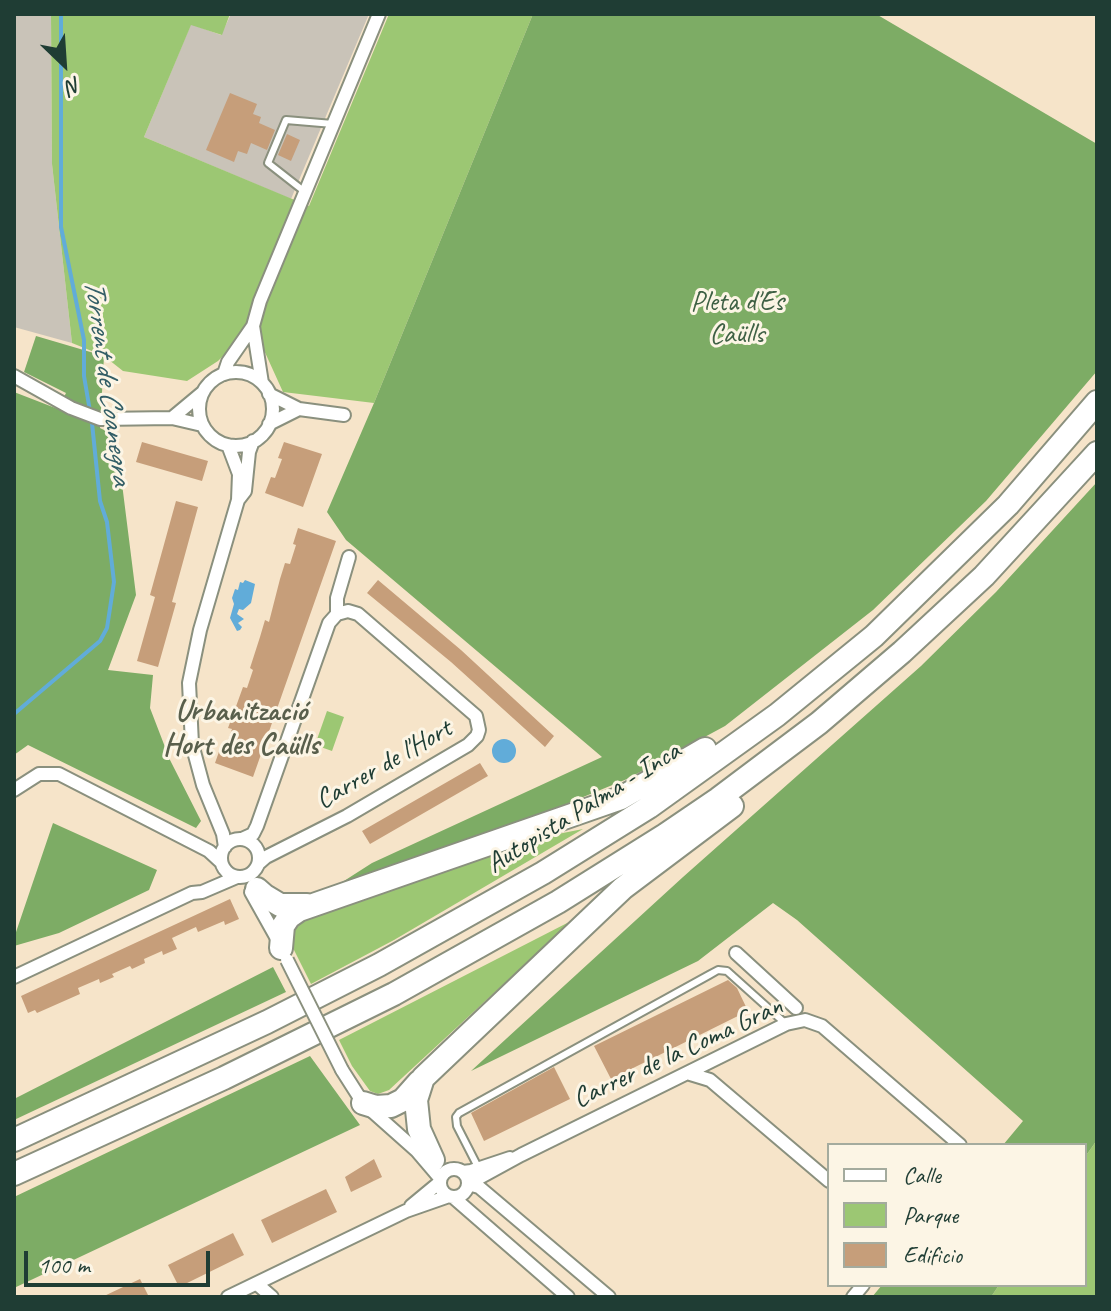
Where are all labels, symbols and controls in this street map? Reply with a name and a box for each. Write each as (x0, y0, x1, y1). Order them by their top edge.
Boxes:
north arrow (24, 24, 104, 104)
text: N (62, 70, 86, 101)
water label: Torrent de Coanegra (75, 277, 139, 487)
park label: Pleta d'Es Caülls (690, 286, 784, 352)
district label: Urbanització Hort des Caülls (163, 694, 319, 764)
street label: Carrer de l'Hort (310, 713, 458, 817)
street label: Autopista Palma - Inca (481, 735, 687, 881)
street label: Carrer de la Coma Gran (568, 990, 788, 1116)
legend (827, 1143, 1087, 1287)
text: Calle (903, 1160, 941, 1190)
text: Parque (903, 1200, 958, 1230)
scale bar (28, 1235, 214, 1285)
text: Edificio (903, 1240, 962, 1270)
text: 100 m (38, 1250, 90, 1280)

